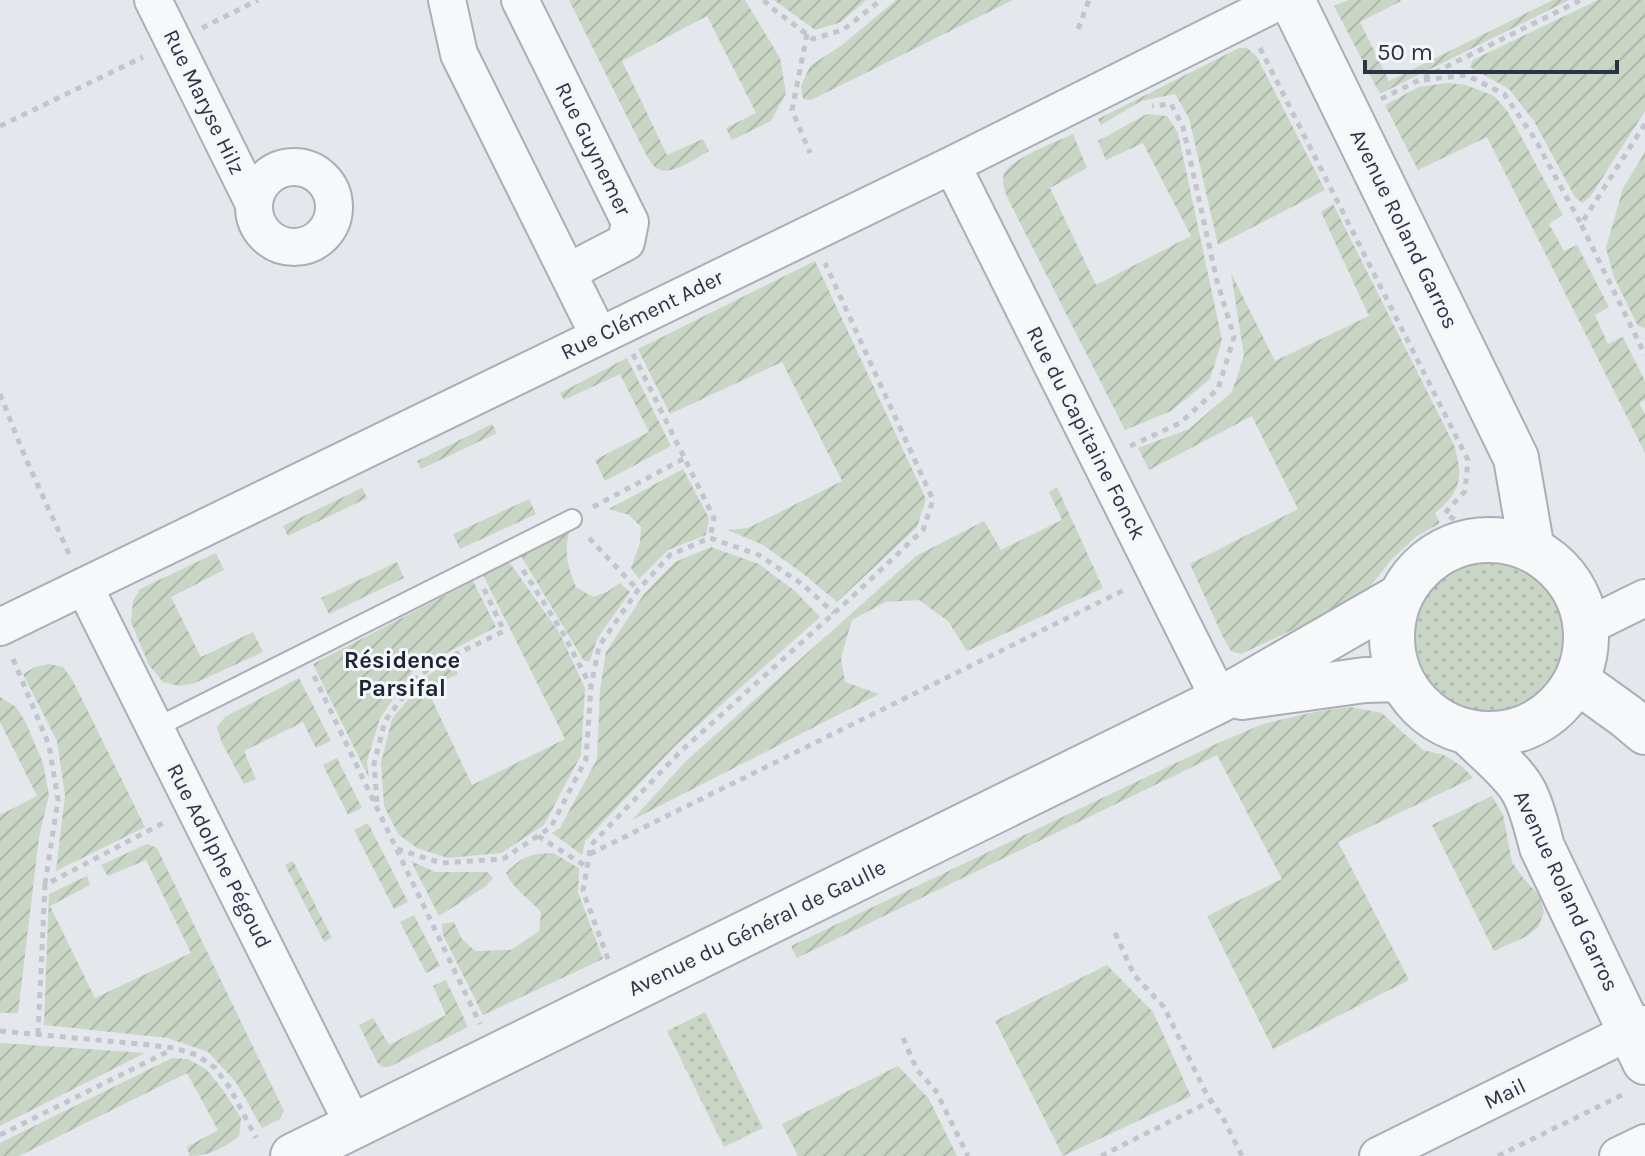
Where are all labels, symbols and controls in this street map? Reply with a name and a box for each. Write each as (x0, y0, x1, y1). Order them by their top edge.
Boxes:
scale bar (1365, 24, 1617, 74)
street label: Rue Maryse Hilz (158, 25, 250, 179)
text: 50 m (1377, 38, 1433, 66)
street label: Rue Guynemer (549, 78, 637, 220)
street label: Avenue Roland Garros (1344, 125, 1464, 333)
street label: Rue Clément Ader (556, 264, 728, 366)
street label: Rue du Capitaine Fonck (1021, 322, 1151, 544)
district label: Résidence Parsifal (344, 646, 460, 702)
street label: Rue Adolphe Pégoud (161, 759, 277, 953)
street label: Avenue Roland Garros (1508, 786, 1624, 996)
street label: Avenue du Général de Gaulle (624, 854, 890, 1002)
street label: Mail (1480, 1073, 1530, 1115)

